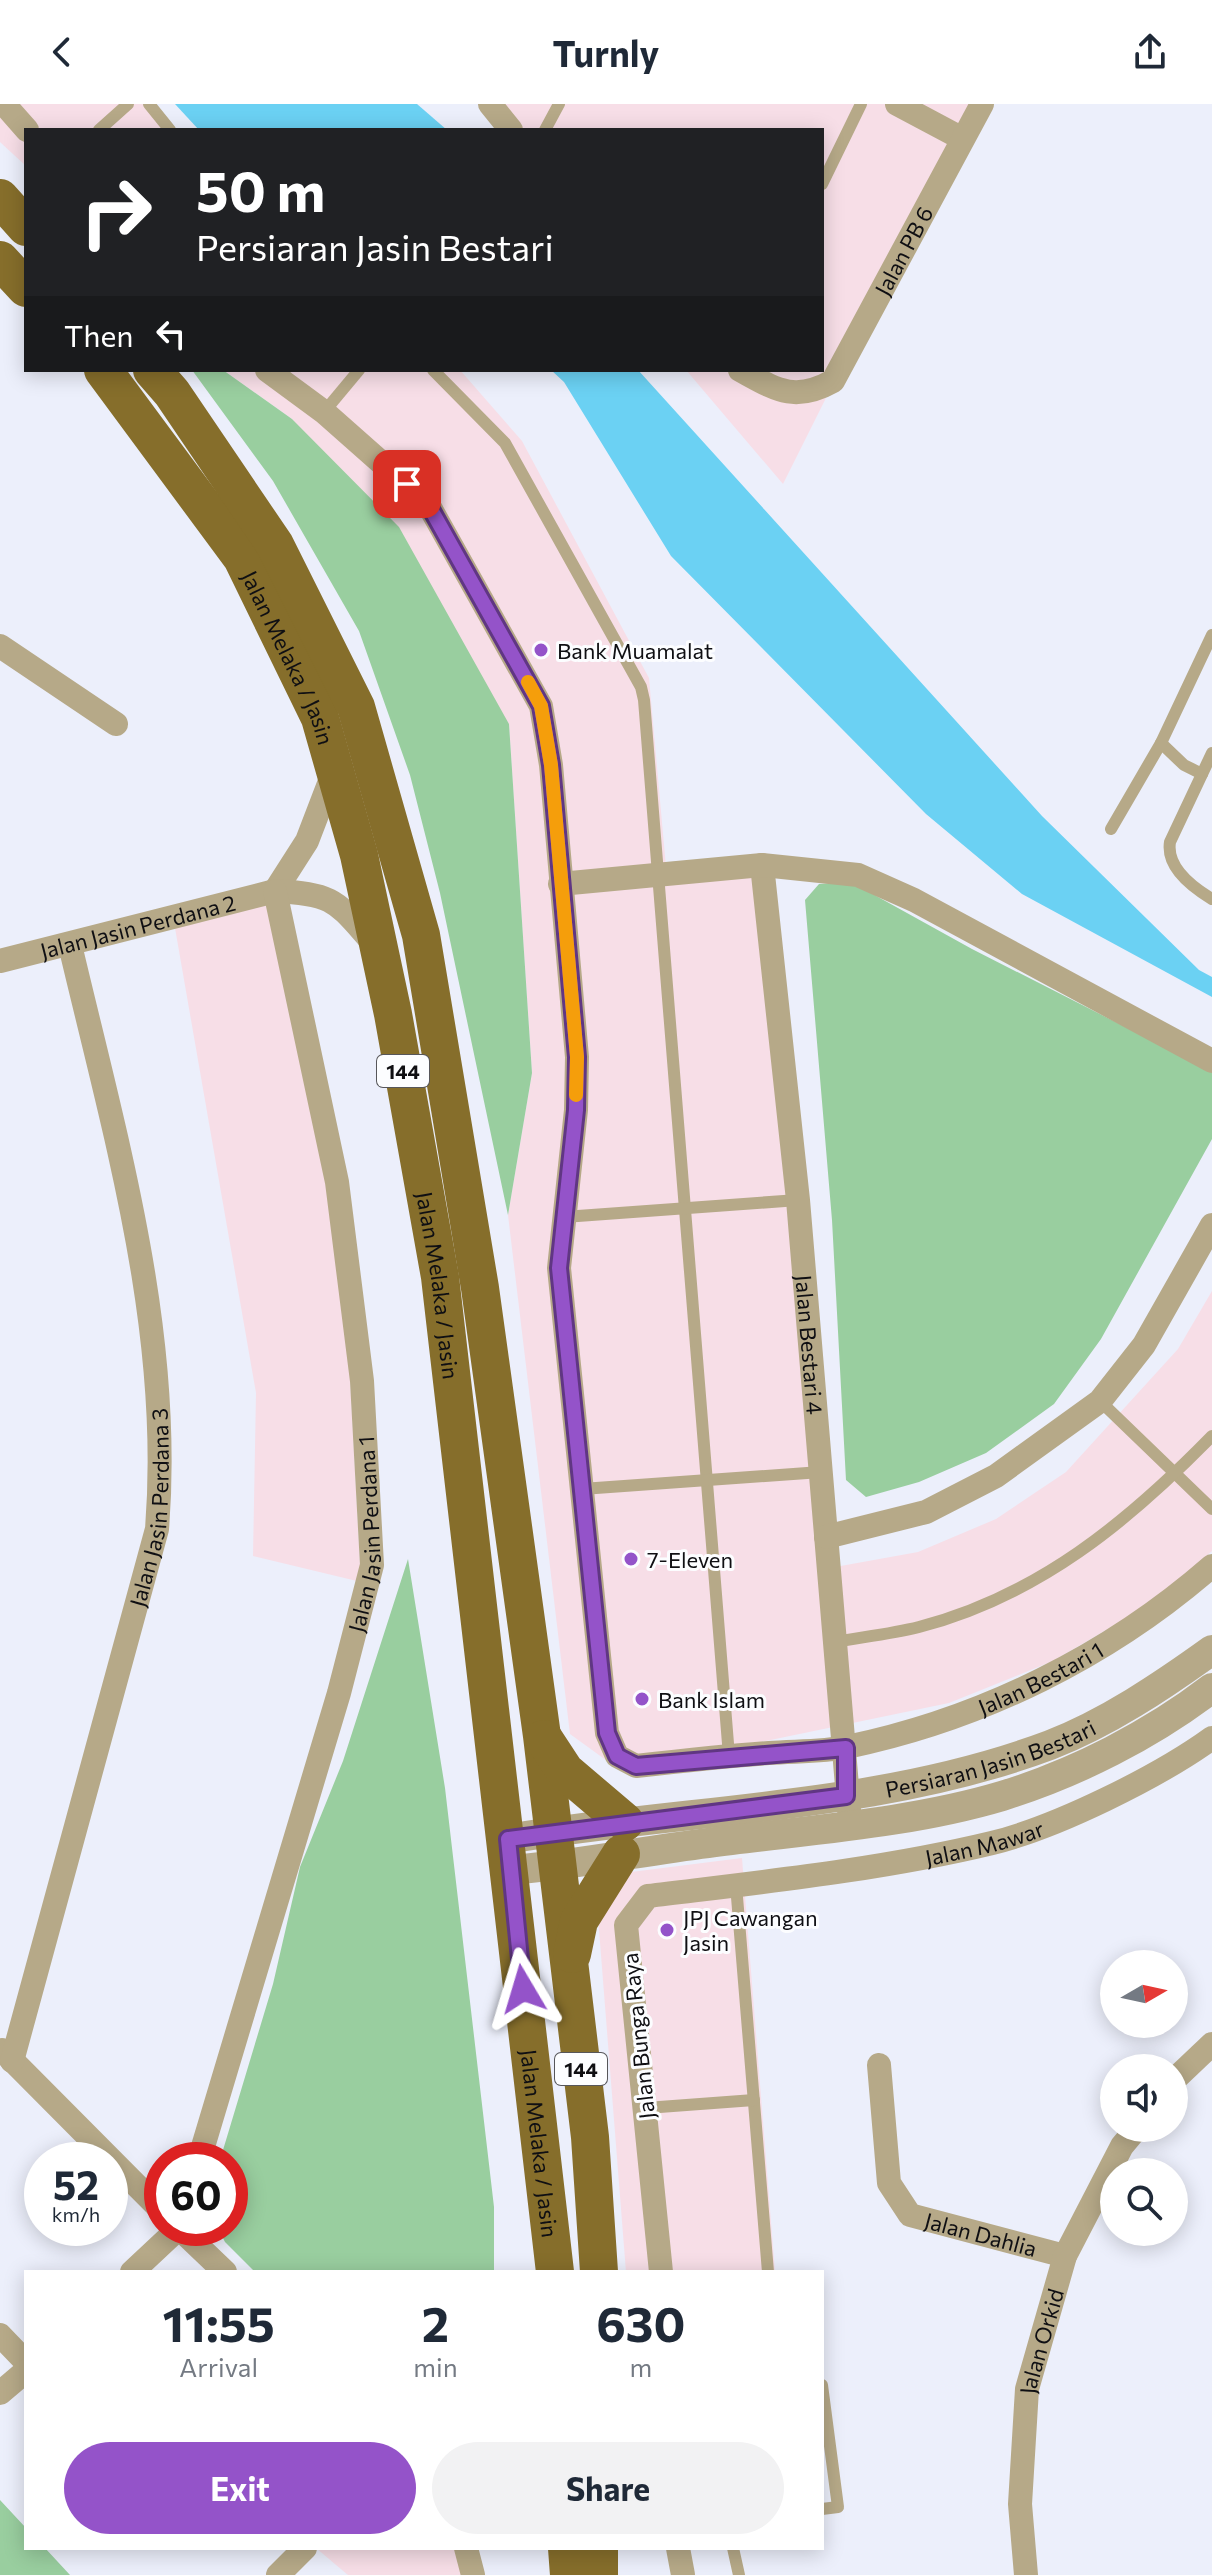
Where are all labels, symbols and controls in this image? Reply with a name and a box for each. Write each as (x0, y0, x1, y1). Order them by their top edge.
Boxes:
icon: back (40, 30, 84, 74)
text: Turnly (553, 30, 659, 74)
icon: share (1128, 30, 1172, 74)
text: 50 m (196, 155, 325, 224)
icon: right (64, 160, 168, 264)
street label: Jalan PB 6 (868, 201, 938, 300)
text: Persiaran Jasin Bestari (196, 224, 554, 268)
icon: left (149, 312, 193, 356)
text: Then (64, 316, 133, 353)
pin (373, 450, 441, 518)
icon: arrive (385, 462, 429, 506)
street label: Jalan Melaka / Jasin (237, 566, 340, 748)
place label: Bank Muamalat (557, 637, 713, 664)
marker: Bank Muamalat (532, 641, 550, 659)
street label: Jalan Jasin Perdana 2 (37, 888, 238, 964)
road number: 144 (377, 1055, 429, 1087)
street label: Jalan Melaka / Jasin (411, 1189, 465, 1381)
street label: Jalan Bestari 4 (791, 1274, 829, 1415)
street label: Jalan Jasin Perdana 3 (123, 1407, 173, 1610)
street label: Jalan Jasin Perdana 1 (342, 1435, 385, 1635)
place label: 7-Eleven (647, 1546, 733, 1573)
marker: 7-Eleven (622, 1550, 640, 1568)
street label: Jalan Bestari 1 (974, 1636, 1108, 1720)
place label: Bank Islam (658, 1686, 765, 1713)
marker: Bank Islam (633, 1690, 651, 1708)
street label: Persiaran Jasin Bestari (883, 1713, 1100, 1802)
street label: Jalan Mawar (923, 1814, 1048, 1871)
place label: JPJ Cawangan Jasin (683, 1904, 818, 1956)
marker: JPJ Cawangan Jasin (658, 1921, 676, 1939)
position arrow (481, 1947, 565, 2031)
north arrow (1100, 1950, 1188, 2038)
map controls (1100, 1950, 1188, 2246)
street label: Jalan Bunga Raya (616, 1952, 660, 2120)
street label: Jalan Melaka / Jasin (516, 2048, 564, 2239)
road number: 144 (555, 2053, 607, 2085)
button: sound (1100, 2054, 1188, 2142)
speed limit sign: 60 (144, 2142, 248, 2246)
button: search (1100, 2158, 1188, 2246)
text: 52 (53, 2159, 99, 2208)
text: km/h (52, 2202, 100, 2226)
street label: Jalan Dahlia (922, 2206, 1040, 2261)
street label: Jalan Orkid (1013, 2285, 1069, 2395)
text: 11:55 (163, 2293, 275, 2352)
text: 2 (422, 2293, 449, 2352)
text: 630 (596, 2293, 685, 2352)
text: Arrival (179, 2351, 258, 2382)
text: min (413, 2351, 458, 2382)
text: m (629, 2351, 652, 2382)
button: Exit (64, 2442, 416, 2534)
button: Share (432, 2442, 784, 2534)

